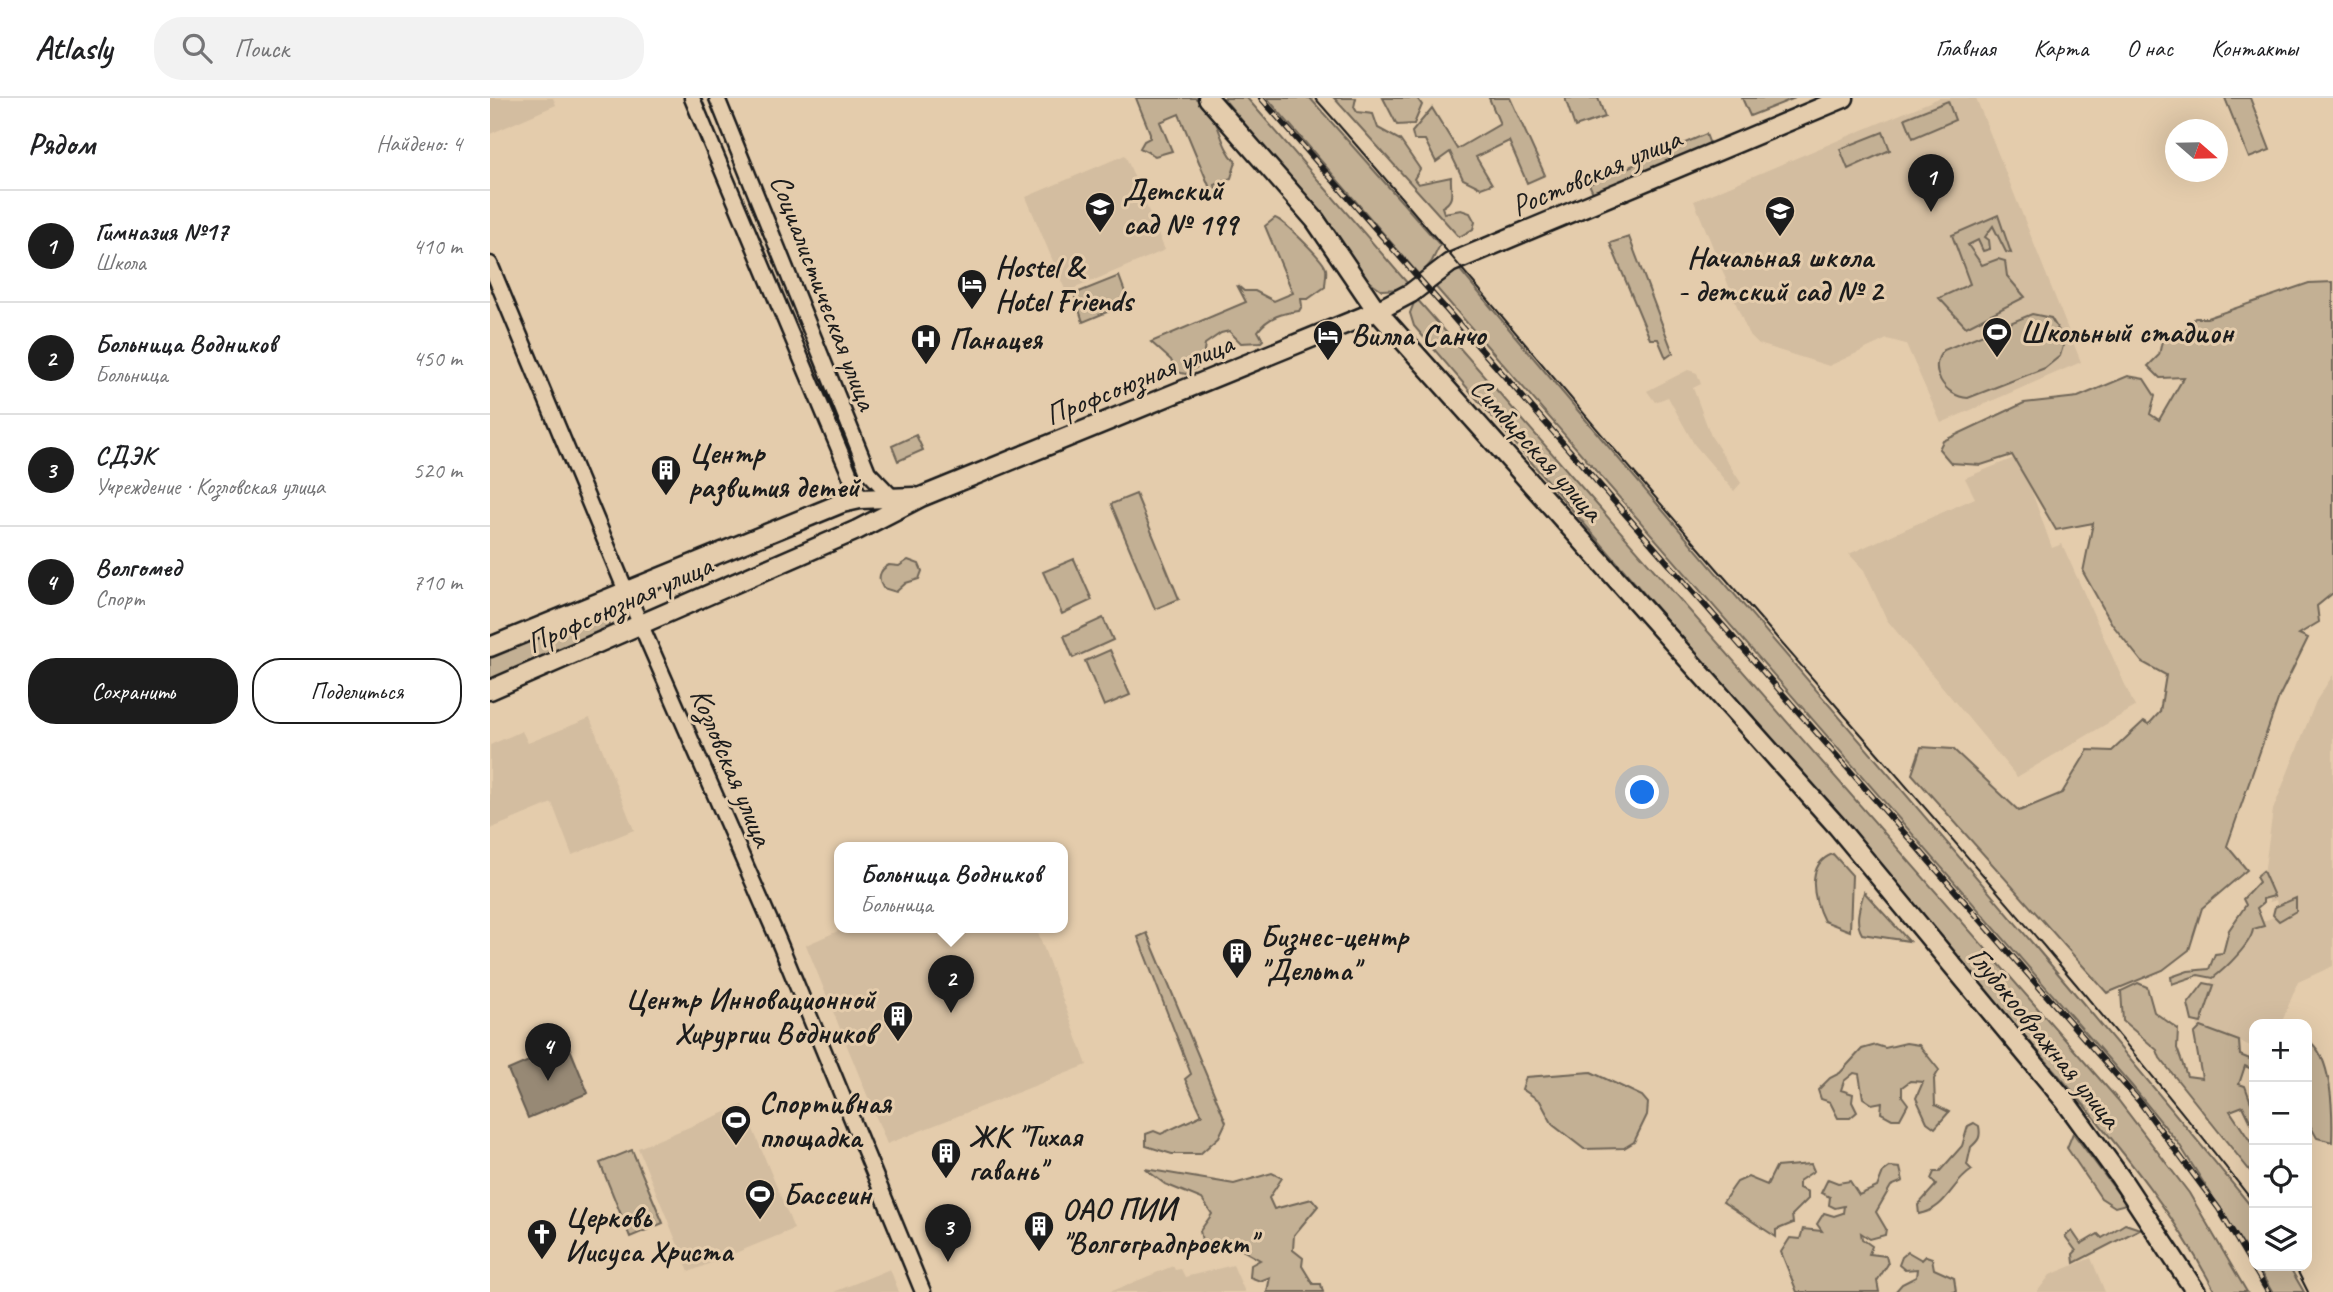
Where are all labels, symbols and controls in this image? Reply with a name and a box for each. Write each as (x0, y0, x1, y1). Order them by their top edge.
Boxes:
search box (154, 17, 644, 80)
text: Atlasly (35, 27, 112, 69)
icon: search (178, 29, 216, 67)
text: Поиск (234, 32, 289, 65)
text: Главная (1935, 33, 1996, 63)
text: Карта (2034, 33, 2088, 63)
text: О нас (2126, 33, 2173, 63)
text: Контакты (2211, 33, 2298, 63)
street label: Ростовская улица (1505, 118, 1688, 225)
north arrow (2165, 119, 2228, 182)
text: Рядом (28, 125, 95, 163)
text: Найдено: 4 (376, 129, 462, 158)
pin: 1 (1908, 154, 1954, 212)
street label: Социалистическая улица (762, 169, 887, 417)
place label: Детский сад № 199 (1123, 171, 1241, 243)
school or university icon: Детский сад № 199 (1083, 190, 1117, 234)
school or university icon: Начальная школа - детский сад № 2 (1763, 194, 1797, 238)
text: Гимназия №17 (95, 215, 228, 248)
text: 1 (46, 232, 56, 261)
text: 410 m (413, 232, 462, 261)
place label: Начальная школа - детский сад № 2 (1678, 238, 1885, 310)
text: Школа (95, 248, 146, 277)
place label: Hostel & Hotel Friends (995, 248, 1136, 320)
hotel icon: Hostel & Hotel Friends (955, 267, 989, 311)
place label: Школьный стадион (2020, 313, 2235, 351)
sports icon: Школьный стадион (1980, 315, 2014, 359)
place label: Вилла Санчо (1351, 316, 1488, 354)
hotel icon: Вилла Санчо (1311, 318, 1345, 362)
place label: Панацея (949, 320, 1044, 358)
hospital icon: Панацея (909, 322, 943, 366)
street label: Профсоюзная улица (1039, 323, 1240, 434)
text: Больница Водников (95, 327, 276, 360)
text: 2 (46, 344, 56, 373)
text: 450 m (413, 344, 462, 373)
text: Больница (95, 360, 167, 389)
street label: Симбирская улица (1462, 369, 1613, 530)
place label: Центр развития детей (689, 434, 862, 507)
text: СДЭК (95, 439, 155, 472)
building icon: Центр развития детей (649, 453, 683, 497)
text: 3 (46, 456, 56, 485)
text: 520 m (413, 456, 462, 485)
text: Учреждение · Козловская улица (95, 472, 325, 501)
street label: Профсоюзная улица (520, 545, 720, 662)
text: Волгомед (95, 551, 181, 584)
text: 4 (46, 568, 56, 597)
text: 710 m (413, 568, 462, 597)
text: Спорт (95, 584, 145, 613)
button: Сохранить (28, 658, 238, 724)
button: Поделиться (252, 658, 462, 724)
street label: Козловская улица (682, 682, 783, 854)
your location (1625, 775, 1659, 809)
popup (834, 842, 1068, 933)
text: Больница Водников (860, 857, 1042, 890)
text: Больница (860, 890, 933, 919)
place label: Бизнес-центр "Дельта" (1260, 917, 1410, 989)
building icon: Бизнес-центр "Дельта" (1220, 936, 1254, 980)
street label: Глубокоовражная улица (1960, 938, 2131, 1137)
pin: 2 (928, 955, 974, 1013)
place label: Центр Инновационной Хирургии Водников (625, 980, 881, 1053)
building icon: Центр Инновационной Хирургии Водников (881, 999, 915, 1043)
map controls (2249, 1019, 2312, 1271)
button: + (2249, 1019, 2312, 1082)
pin: 4 (525, 1023, 571, 1081)
button: − (2249, 1082, 2312, 1145)
place label: Спортивная площадка (759, 1084, 893, 1156)
sports icon: Спортивная площадка (719, 1103, 753, 1147)
place label: ЖК "Тихая гавань" (969, 1117, 1084, 1189)
building icon: ЖК "Тихая гавань" (929, 1136, 963, 1180)
button: locate (2249, 1145, 2312, 1208)
place label: Бассеин (783, 1175, 873, 1213)
sports icon: Бассеин (743, 1177, 777, 1221)
place label: ОАО ПИИ "Волгоградпроект" (1062, 1190, 1263, 1262)
place label: Церковь Иисуса Христа (565, 1198, 735, 1271)
pin: 3 (925, 1204, 971, 1262)
button: layers (2249, 1208, 2312, 1271)
building icon: ОАО ПИИ "Волгоградпроект" (1022, 1209, 1056, 1253)
church icon: Церковь Иисуса Христа (525, 1217, 559, 1261)

